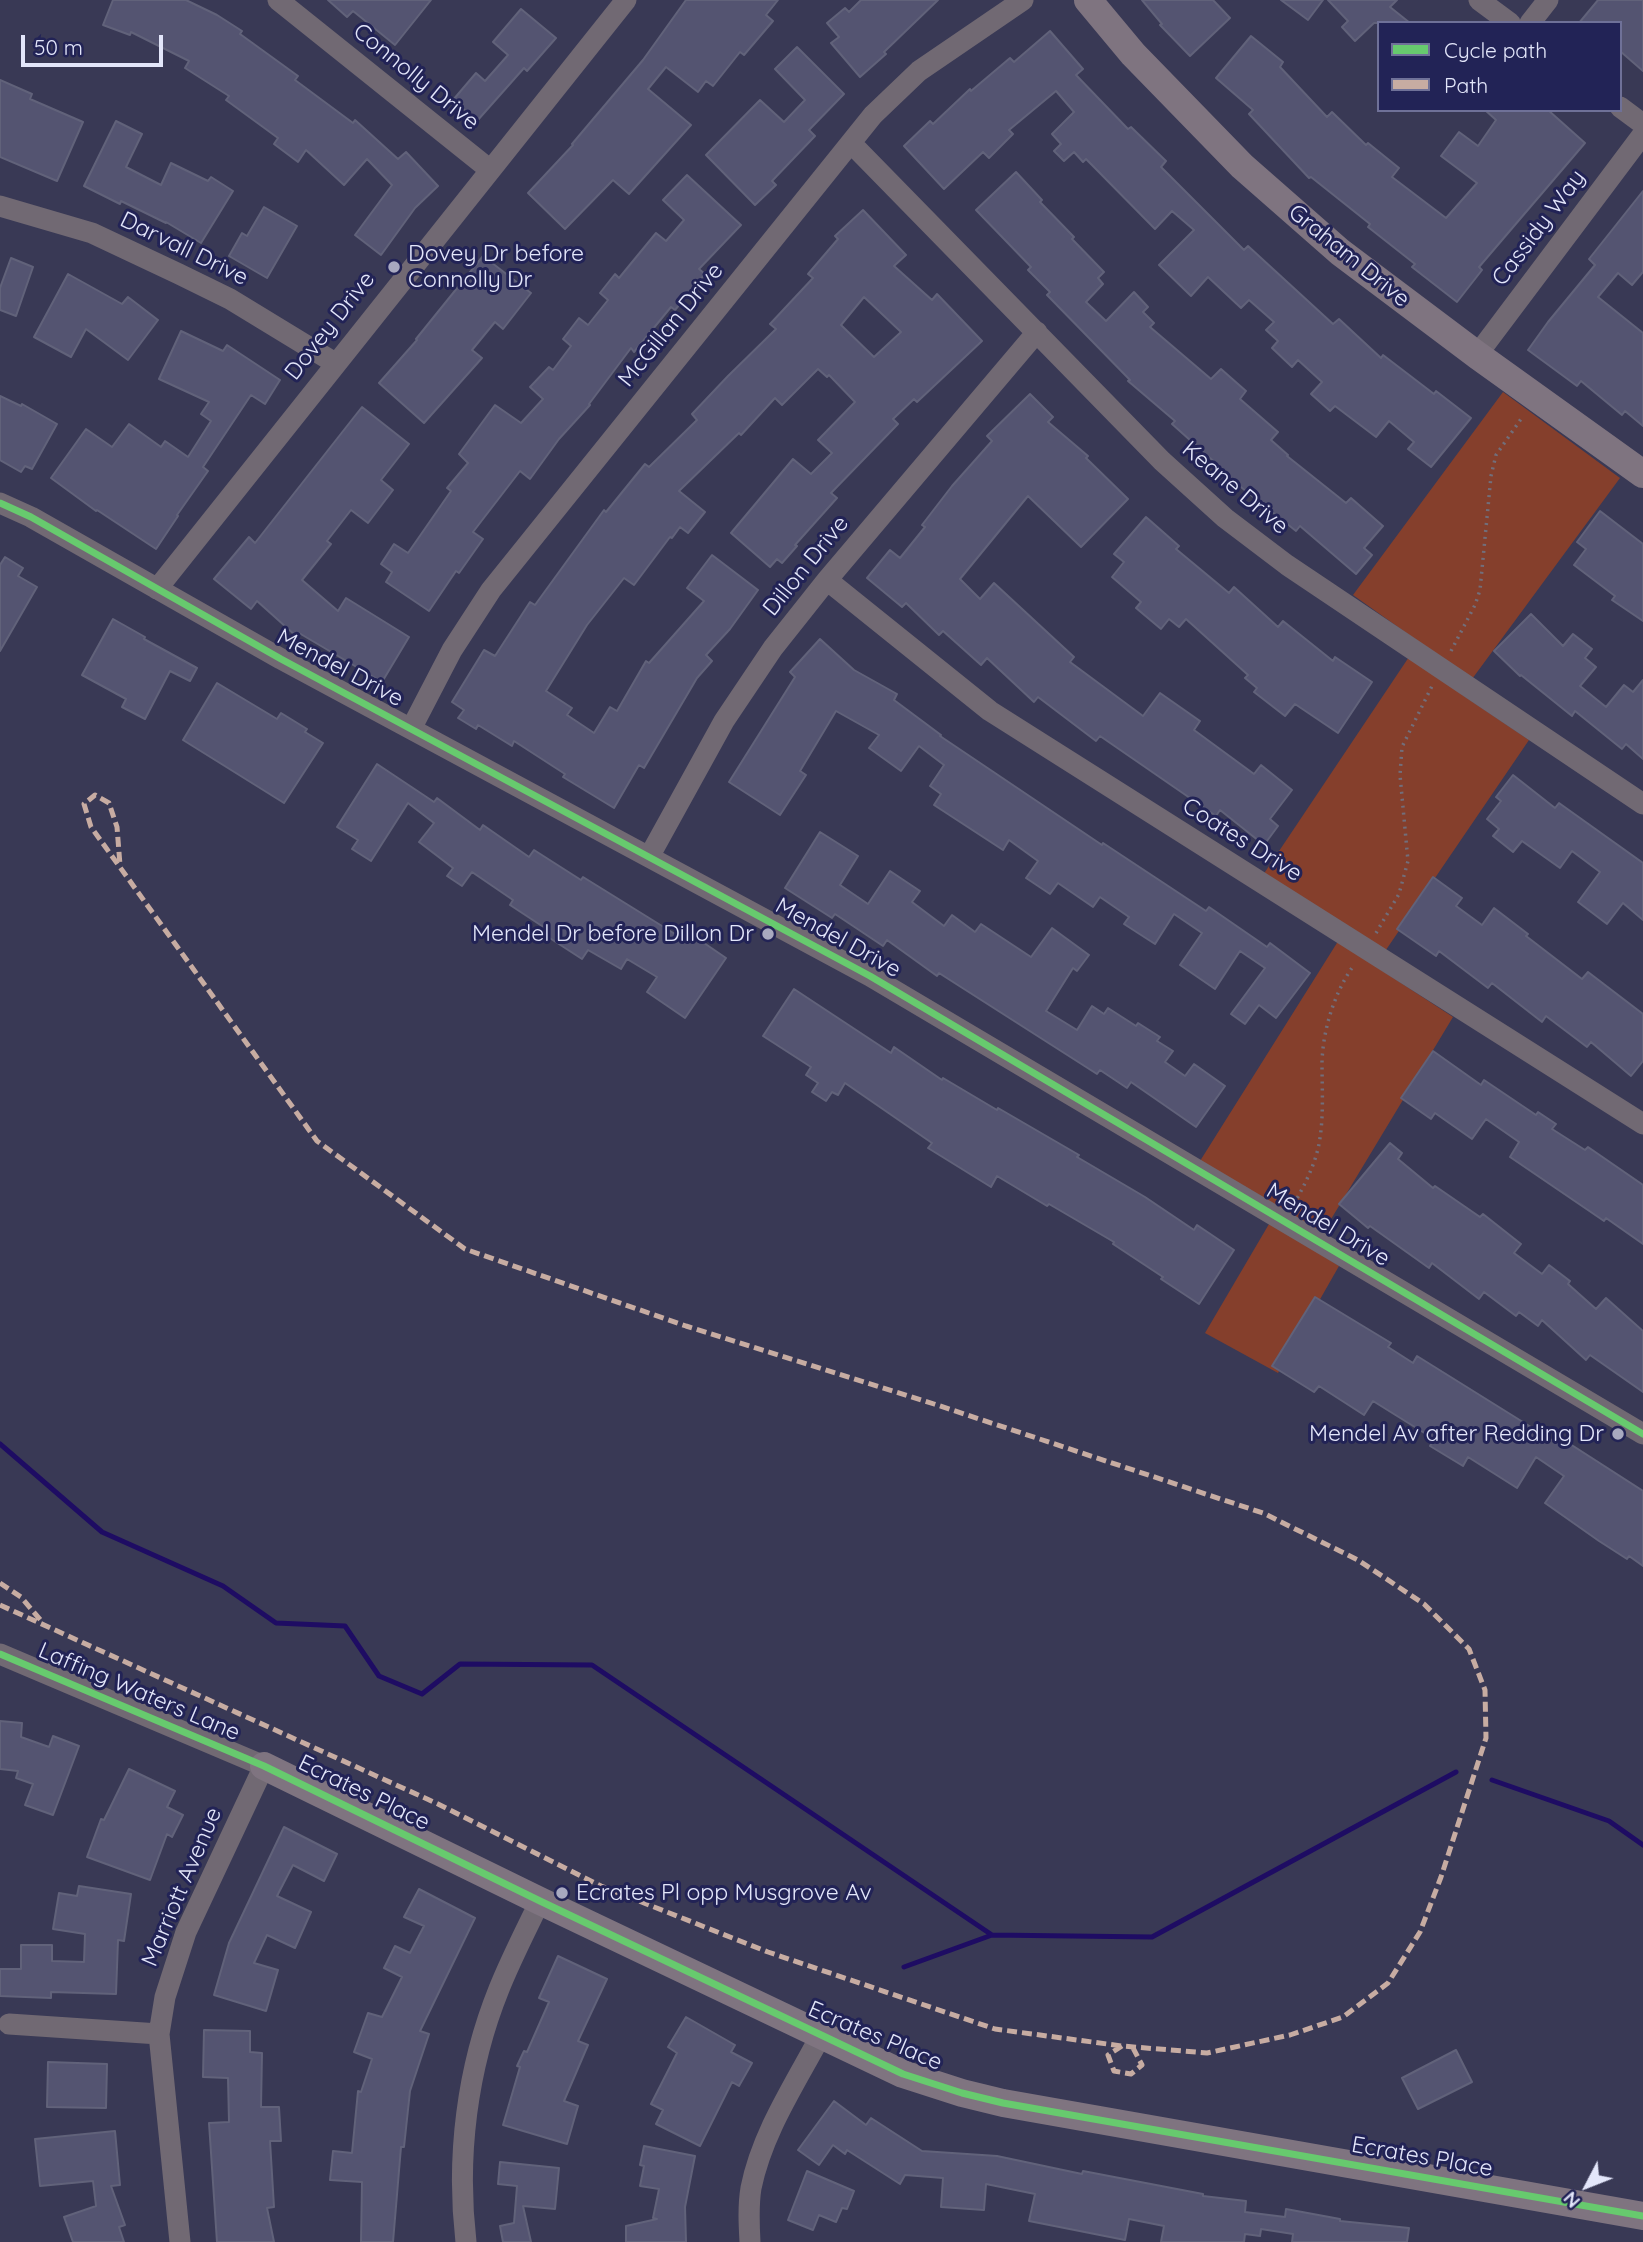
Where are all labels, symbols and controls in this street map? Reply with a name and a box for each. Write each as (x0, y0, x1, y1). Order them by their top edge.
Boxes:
street label: Connolly Drive (347, 18, 485, 136)
scale bar (24, 21, 166, 65)
legend (1377, 21, 1622, 112)
text: 50 m (34, 34, 83, 60)
text: Cycle path (1444, 37, 1547, 63)
text: Path (1444, 72, 1488, 98)
street label: Cassidy Way (1487, 165, 1591, 291)
street label: Graham Drive (1283, 199, 1415, 313)
street label: Darvall Drive (116, 206, 252, 292)
place label: Dovey Dr before Connolly Dr (408, 240, 584, 294)
street label: McGillan Drive (613, 258, 729, 392)
marker: Dovey Dr before Connolly Dr (386, 259, 402, 275)
street label: Dovey Drive (279, 266, 381, 386)
street label: Keane Drive (1176, 436, 1294, 540)
street label: Dillon Drive (757, 510, 855, 622)
street label: Mendel Drive (272, 623, 408, 713)
street label: Coates Drive (1177, 792, 1307, 888)
street label: Mendel Drive (770, 892, 906, 984)
place label: Mendel Dr before Dillon Dr (472, 920, 754, 948)
marker: Mendel Dr before Dillon Dr (760, 926, 776, 942)
street label: Mendel Drive (1261, 1177, 1395, 1273)
place label: Mendel Av after Redding Dr (1309, 1420, 1604, 1448)
marker: Mendel Av after Redding Dr (1610, 1426, 1626, 1442)
street label: Laffing Waters Lane (34, 1637, 244, 1747)
street label: Ecrates Place (294, 1749, 434, 1837)
street label: Marriott Avenue (136, 1803, 228, 1971)
place label: Ecrates Pl opp Musgrove Av (576, 1879, 872, 1907)
marker: Ecrates Pl opp Musgrove Av (554, 1885, 570, 1901)
street label: Ecrates Place (804, 1995, 946, 2077)
street label: Ecrates Place (1349, 2131, 1495, 2183)
north arrow (1552, 2151, 1622, 2221)
text: N (1558, 2187, 1585, 2213)

